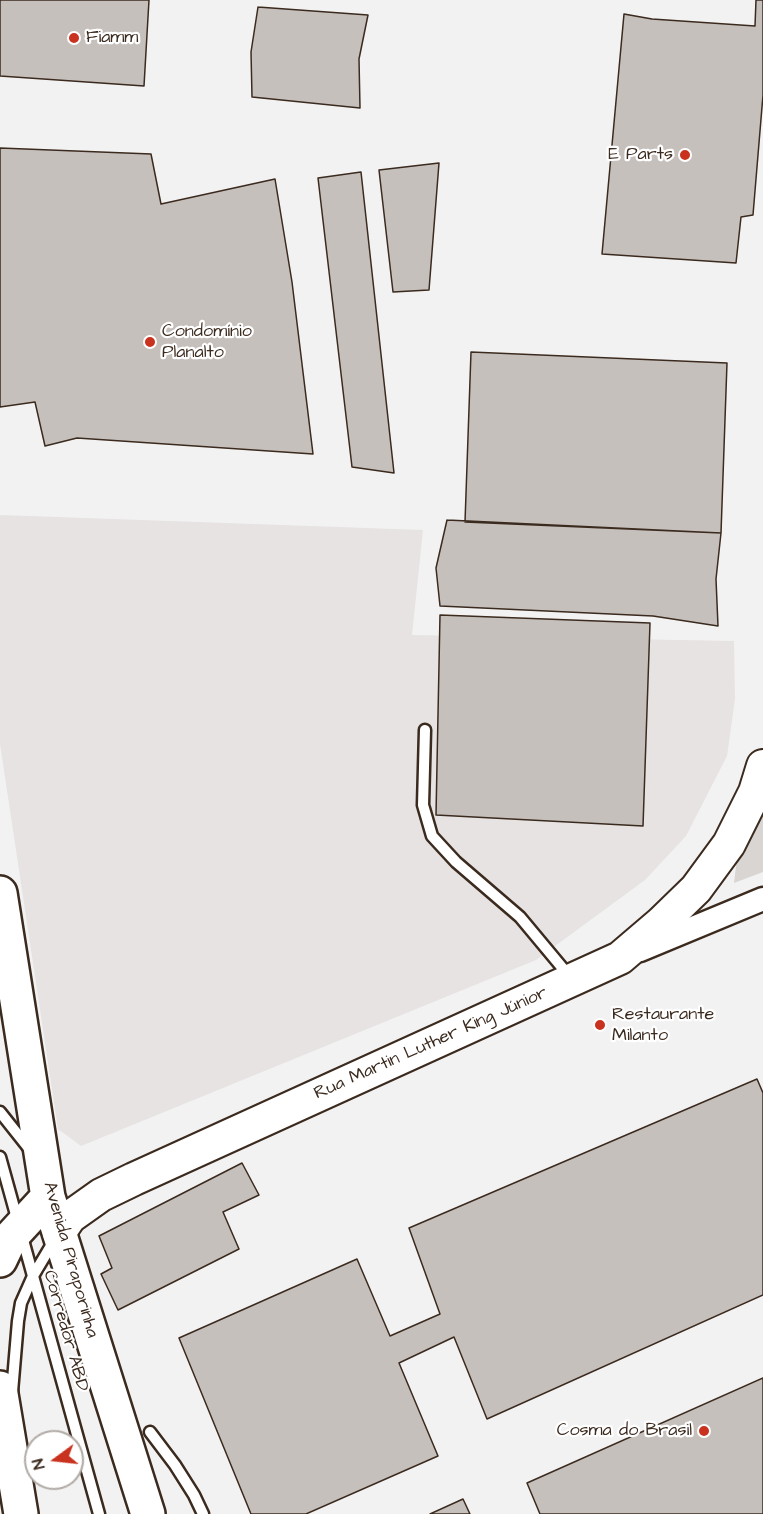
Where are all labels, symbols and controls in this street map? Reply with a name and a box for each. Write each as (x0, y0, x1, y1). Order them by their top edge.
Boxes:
place label: Fiamm (86, 27, 138, 49)
marker: Fiamm (67, 31, 81, 45)
place label: E Parts (608, 144, 673, 166)
marker: E Parts (678, 148, 692, 162)
place label: Condomínio Planalto (162, 321, 252, 364)
marker: Condomínio Planalto (143, 335, 157, 349)
street label: Rua Martin Luther King Júnior (311, 983, 551, 1105)
place label: Restaurante Milanto (612, 1004, 714, 1046)
marker: Restaurante Milanto (593, 1018, 607, 1032)
street label: Avenida Piraporinha (37, 1180, 103, 1340)
street label: Corredor ABD (37, 1268, 93, 1394)
place label: Cosma do Brasil (557, 1420, 692, 1442)
marker: Cosma do Brasil (697, 1424, 711, 1438)
north arrow (24, 1430, 84, 1490)
text: N (27, 1456, 50, 1472)

